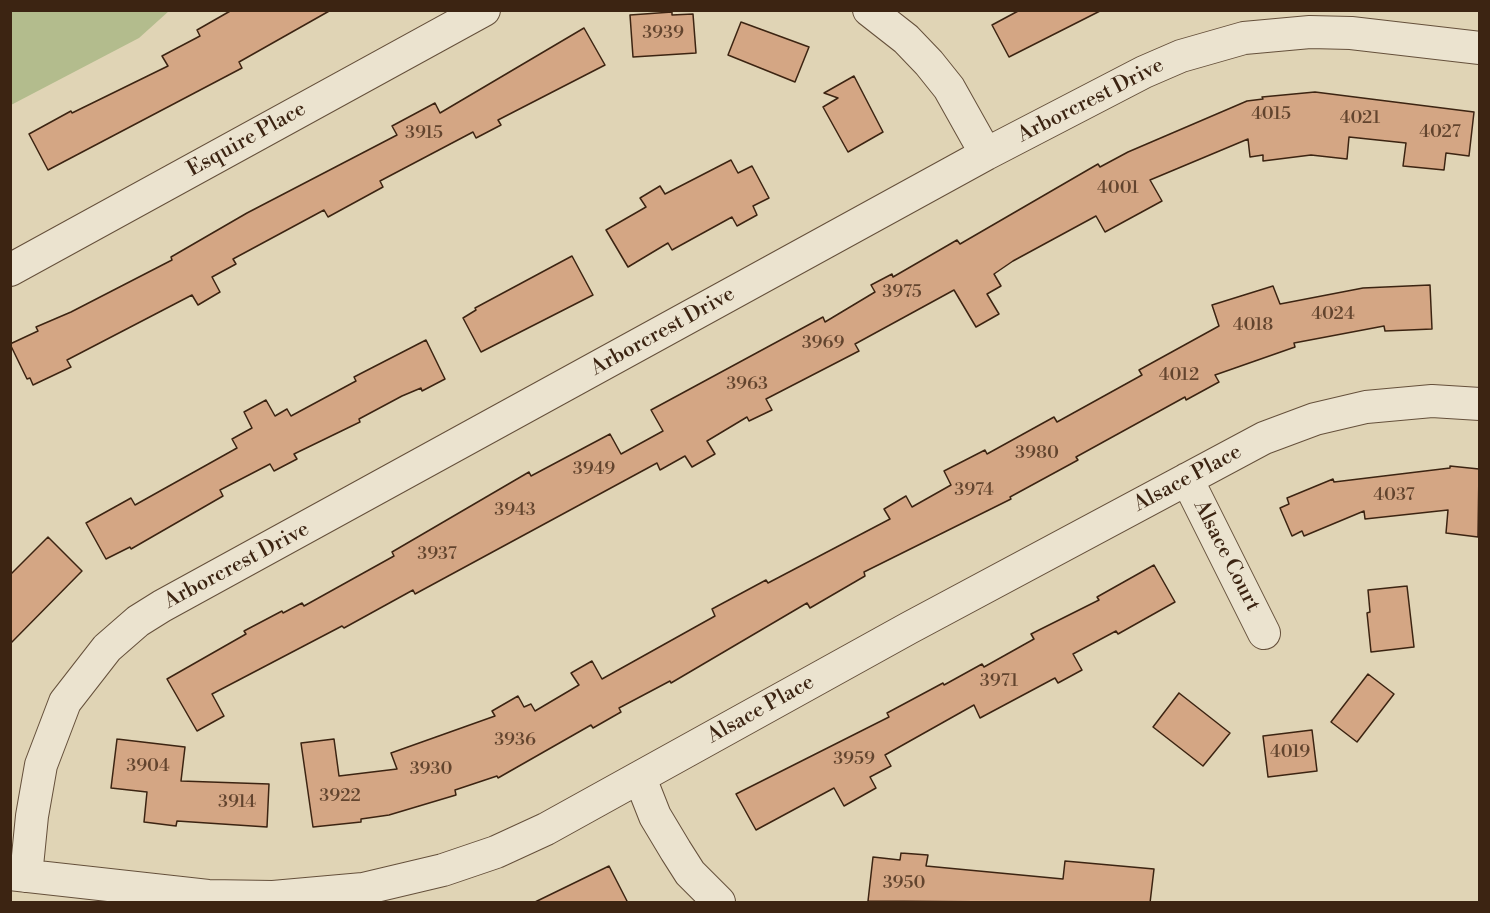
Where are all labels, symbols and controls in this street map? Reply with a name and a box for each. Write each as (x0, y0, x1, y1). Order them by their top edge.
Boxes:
house number: 3939 (642, 23, 684, 45)
street label: Arborcrest Drive (1014, 53, 1168, 149)
street label: Esquire Place (183, 97, 311, 183)
house number: 4015 (1251, 104, 1291, 126)
house number: 4021 (1340, 108, 1380, 130)
house number: 4027 (1419, 122, 1461, 144)
house number: 3915 (405, 123, 443, 145)
house number: 4001 (1097, 178, 1139, 200)
street label: Arborcrest Drive (587, 282, 739, 382)
house number: 3975 (882, 282, 922, 304)
house number: 4024 (1311, 304, 1355, 326)
house number: 4018 (1233, 315, 1273, 337)
house number: 3969 (802, 333, 844, 355)
house number: 4012 (1159, 365, 1199, 387)
house number: 3963 (726, 374, 768, 396)
street label: Alsace Place (1130, 440, 1246, 518)
house number: 3980 (1015, 443, 1059, 465)
house number: 3949 (573, 459, 615, 481)
house number: 3974 (954, 480, 994, 502)
house number: 4037 (1373, 485, 1415, 507)
street label: Alsace Court (1187, 496, 1265, 616)
house number: 3943 (494, 500, 536, 522)
street label: Arborcrest Drive (160, 517, 314, 615)
house number: 3937 (417, 544, 457, 566)
street label: Alsace Place (703, 670, 819, 750)
house number: 3971 (980, 671, 1018, 693)
house number: 3936 (494, 730, 536, 752)
house number: 4019 (1270, 742, 1310, 764)
house number: 3959 (833, 749, 875, 771)
house number: 3904 (126, 756, 170, 778)
house number: 3930 (410, 759, 452, 781)
house number: 3922 (319, 786, 361, 808)
house number: 3914 (218, 792, 256, 814)
house number: 3950 (883, 873, 925, 895)

